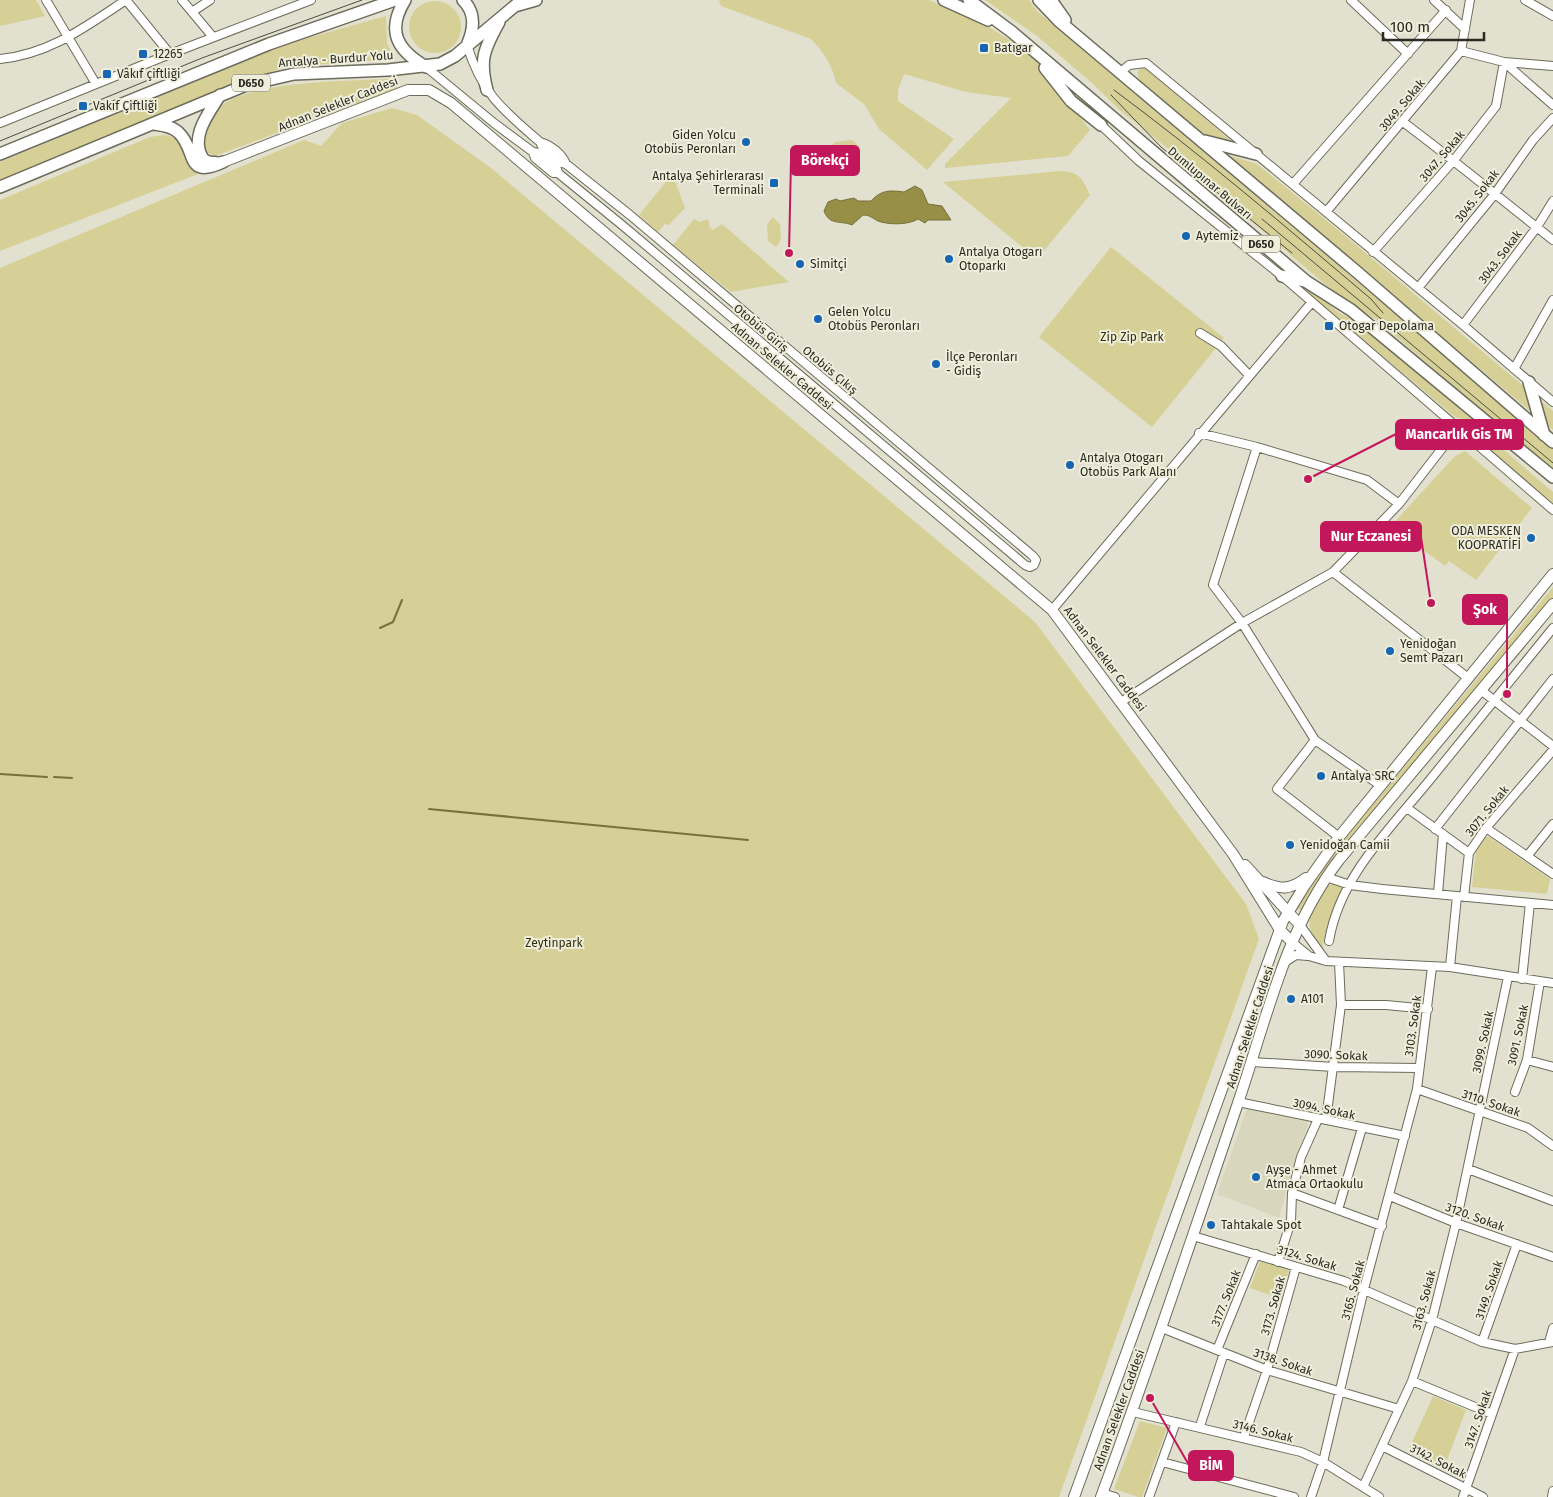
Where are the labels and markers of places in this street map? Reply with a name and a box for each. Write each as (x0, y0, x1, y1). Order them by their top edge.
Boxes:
place label: Batıgar (994, 41, 1033, 55)
marker: Batıgar (978, 42, 990, 54)
place label: 12265 (153, 47, 182, 61)
marker: 12265 (137, 48, 149, 60)
place label: Vâkıf çiftliği (117, 67, 180, 81)
marker: Vâkıf çiftliği (101, 68, 113, 80)
place label: Vakıf Çiftliği (93, 99, 157, 113)
marker: Vakıf Çiftliği (77, 100, 89, 112)
place label: Giden Yolcu Otobüs Peronları (644, 128, 736, 156)
marker: Giden Yolcu Otobüs Peronları (740, 136, 752, 148)
callout: Börekçi (791, 146, 859, 175)
place label: Antalya Şehirlerarası Terminali (652, 169, 764, 197)
marker: Antalya Şehirlerarası Terminali (768, 177, 780, 189)
place label: Aytemiz (1196, 229, 1238, 243)
marker: Aytemiz (1180, 230, 1192, 242)
place label: Antalya Otogarı Otoparkı (959, 245, 1042, 273)
marker: Antalya Otogarı Otoparkı (943, 253, 955, 265)
place label: Simitçi (810, 257, 847, 271)
marker: Simitçi (794, 258, 806, 270)
place label: Gelen Yolcu Otobüs Peronları (828, 305, 920, 333)
marker: Gelen Yolcu Otobüs Peronları (812, 313, 824, 325)
place label: Otogar Depolama (1339, 319, 1434, 333)
marker: Otogar Depolama (1323, 320, 1335, 332)
place label: İlçe Peronları - Gidiş (946, 349, 1018, 378)
marker: İlçe Peronları - Gidiş (930, 358, 942, 370)
callout: Mancarlık Gis TM (1396, 420, 1523, 449)
place label: Antalya Otogarı Otobüs Park Alanı (1080, 451, 1176, 479)
marker: Antalya Otogarı Otobüs Park Alanı (1064, 459, 1076, 471)
callout: Nur Eczanesi (1321, 522, 1421, 551)
place label: ODA MESKEN KOOPRATİFİ (1451, 524, 1521, 552)
marker: ODA MESKEN KOOPRATİFİ (1525, 532, 1537, 544)
callout: Şok (1463, 595, 1507, 624)
place label: Yenidoğan Semt Pazarı (1400, 637, 1463, 665)
marker: Yenidoğan Semt Pazarı (1384, 645, 1396, 657)
place label: Antalya SRC (1331, 769, 1395, 783)
marker: Antalya SRC (1315, 770, 1327, 782)
place label: Yenidoğan Camii (1300, 838, 1390, 852)
marker: Yenidoğan Camii (1284, 839, 1296, 851)
place label: A101 (1301, 992, 1324, 1006)
marker: A101 (1285, 993, 1297, 1005)
place label: Ayşe - Ahmet Atmaca Ortaokulu (1266, 1163, 1364, 1191)
marker: Ayşe - Ahmet Atmaca Ortaokulu (1250, 1171, 1262, 1183)
place label: Tahtakale Spot (1221, 1218, 1302, 1232)
marker: Tahtakale Spot (1205, 1219, 1217, 1231)
callout: BİM (1189, 1451, 1233, 1480)

